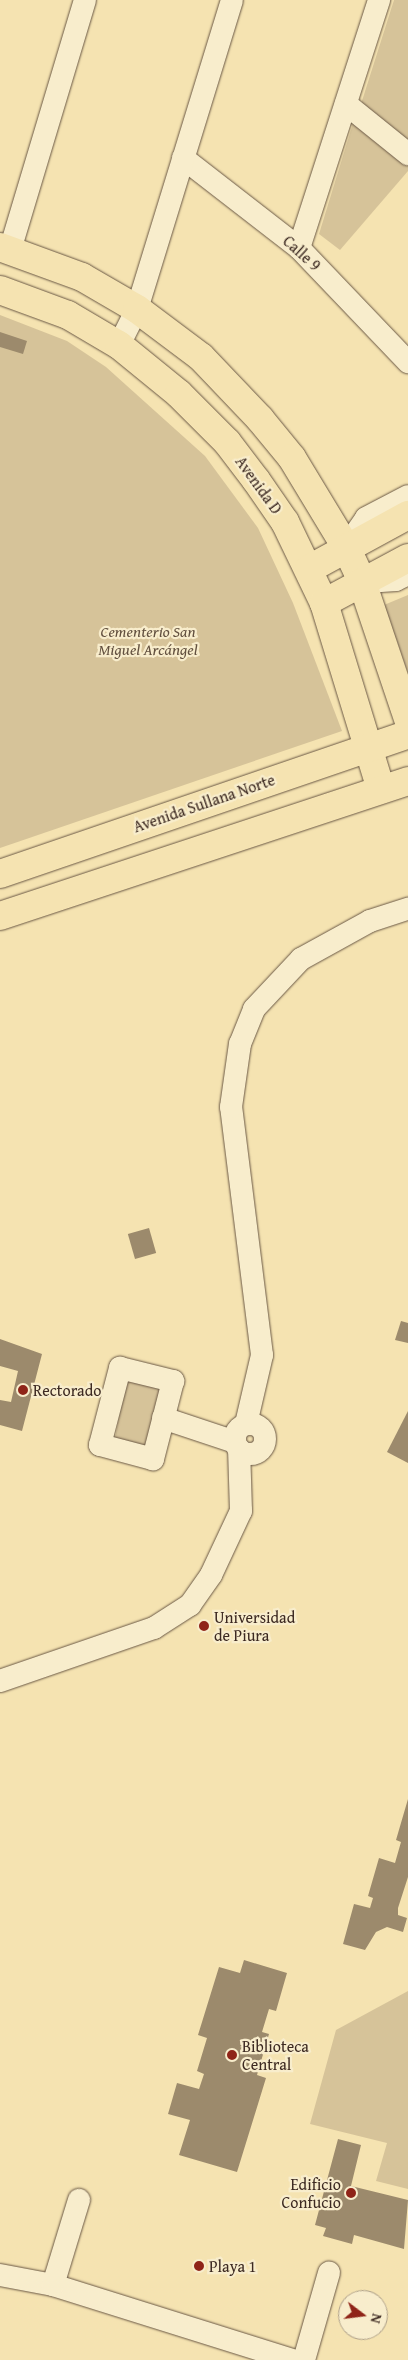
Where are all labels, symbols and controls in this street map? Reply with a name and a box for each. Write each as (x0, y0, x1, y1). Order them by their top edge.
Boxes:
street label: Calle 9 (279, 231, 325, 275)
street label: Avenida D (232, 452, 286, 518)
park label: Cementerio San Miguel Arcángel (98, 621, 198, 659)
street label: Avenida Sullana Norte (131, 770, 277, 836)
place label: Rectorado (33, 1380, 101, 1400)
marker: Rectorado (17, 1384, 29, 1396)
place label: Universidad de Piura (214, 1607, 295, 1645)
marker: Universidad de Piura (198, 1620, 210, 1632)
place label: Biblioteca Central (242, 2036, 309, 2074)
marker: Biblioteca Central (226, 2049, 238, 2061)
place label: Edificio Confucio (282, 2174, 341, 2212)
marker: Edificio Confucio (345, 2187, 357, 2199)
place label: Playa 1 (209, 2256, 256, 2276)
marker: Playa 1 (193, 2260, 205, 2272)
north arrow (338, 2290, 388, 2340)
text: N (366, 2312, 387, 2326)

